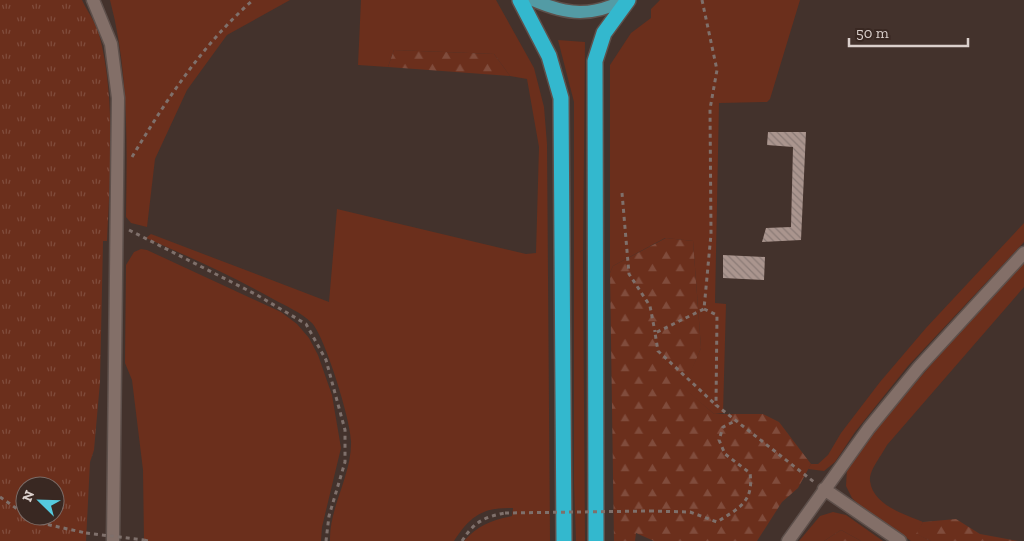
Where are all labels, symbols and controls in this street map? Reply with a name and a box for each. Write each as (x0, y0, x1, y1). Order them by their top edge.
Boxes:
scale bar (849, 15, 968, 47)
text: 50 m (856, 24, 889, 42)
north arrow (15, 476, 65, 526)
text: N (19, 488, 39, 504)

